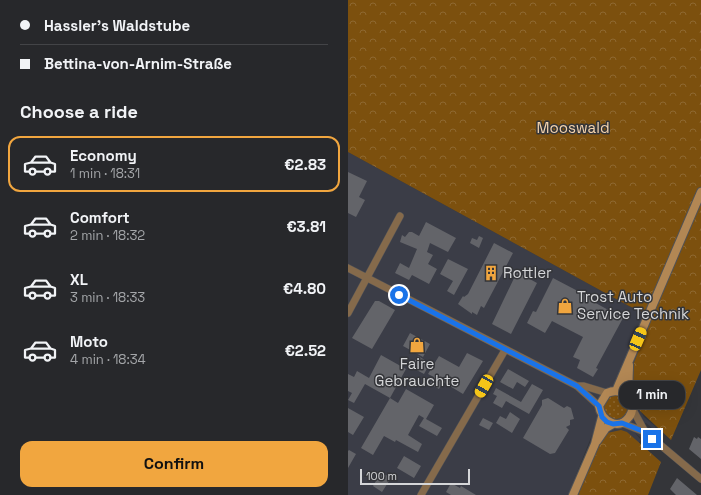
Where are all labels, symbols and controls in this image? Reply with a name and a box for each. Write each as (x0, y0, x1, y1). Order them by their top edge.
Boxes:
text: Hassler's Waldstube (44, 16, 190, 35)
text: Bettina-von-Arnim-Straße (44, 54, 232, 73)
text: Choose a ride (20, 100, 138, 123)
park label: Mooswald (536, 118, 610, 137)
icon: car (22, 146, 58, 182)
text: Economy (70, 146, 137, 165)
text: €2.83 (284, 155, 326, 174)
text: 1 min · 18:31 (70, 165, 140, 182)
icon: car (22, 208, 58, 244)
text: Comfort (70, 208, 130, 227)
text: €3.81 (286, 217, 326, 236)
text: 2 min · 18:32 (70, 227, 145, 244)
place label: Rottler (503, 263, 552, 282)
building icon: Rottler (482, 264, 500, 282)
icon: car (22, 270, 58, 306)
text: XL (70, 270, 88, 289)
text: €4.80 (283, 279, 326, 298)
route start (390, 286, 408, 304)
place label: Trost Auto Service Technik (577, 287, 689, 323)
text: 3 min · 18:33 (70, 289, 145, 306)
shop icon: Trost Auto Service Technik (556, 297, 574, 315)
car (628, 326, 648, 352)
icon: car (22, 332, 58, 368)
text: Moto (70, 332, 108, 351)
shop icon: Faire Gebrauchte (408, 336, 426, 354)
text: €2.52 (285, 341, 326, 360)
text: 4 min · 18:34 (70, 351, 146, 368)
place label: Faire Gebrauchte (375, 354, 460, 390)
car (473, 373, 495, 399)
callout: 1 min (619, 381, 685, 409)
text: 1 min (636, 386, 668, 403)
route end (643, 430, 661, 448)
button: Confirm (20, 441, 328, 487)
scale bar (360, 467, 470, 486)
text: 100 m (366, 469, 397, 483)

